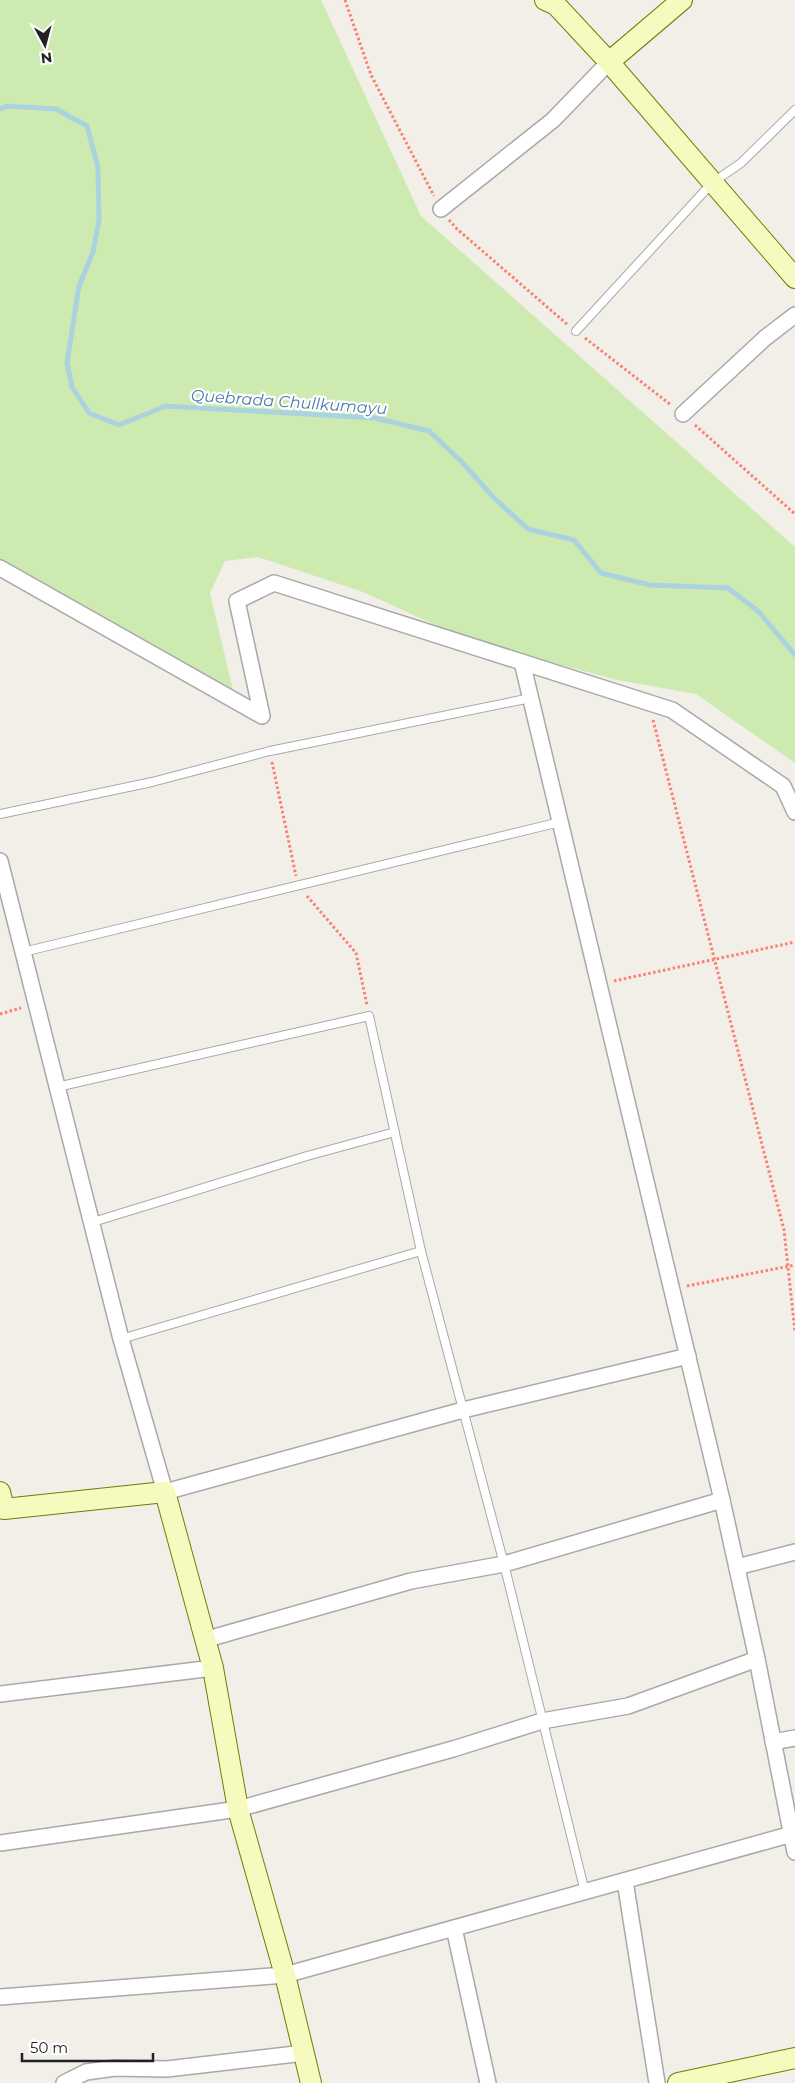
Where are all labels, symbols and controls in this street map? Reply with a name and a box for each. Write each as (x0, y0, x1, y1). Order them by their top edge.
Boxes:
north arrow (20, 20, 70, 70)
text: N (40, 48, 53, 68)
water label: Quebrada Chullkumayu (190, 386, 388, 418)
scale bar (22, 2030, 154, 2062)
text: 50 m (30, 2038, 68, 2057)

